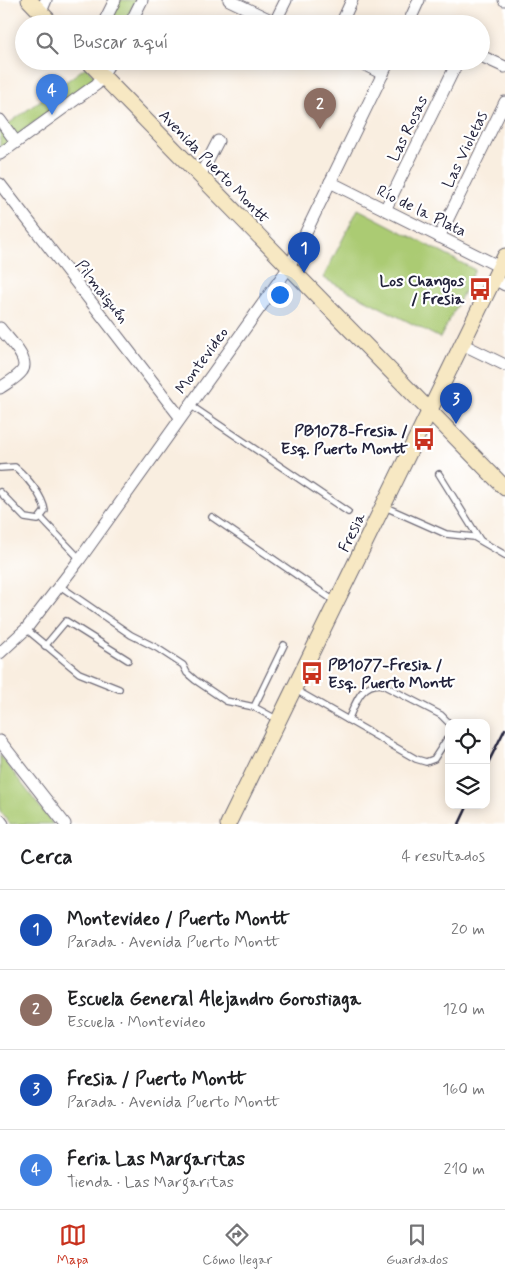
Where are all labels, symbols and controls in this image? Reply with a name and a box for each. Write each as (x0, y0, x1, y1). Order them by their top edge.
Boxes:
search box (15, 15, 490, 70)
icon: search (33, 29, 61, 57)
text: Buscar aquí (73, 30, 168, 55)
pin: 4 (36, 74, 68, 115)
pin: 2 (304, 88, 336, 129)
street label: Las Rosas (383, 92, 433, 165)
street label: Avenida Puerto Montt (154, 105, 274, 229)
street label: Las Violetas (438, 108, 493, 192)
street label: Río de la Plata (373, 181, 470, 242)
pin: 1 (288, 232, 320, 273)
street label: Pilmaiquén (70, 256, 133, 328)
place label: Los Changos / Fresia (380, 271, 465, 310)
bus stop icon: Los Changos / Fresia (467, 276, 493, 302)
your location (267, 282, 293, 308)
street label: Montevideo (171, 323, 234, 399)
pin: 3 (440, 383, 472, 424)
place label: PB1078-Fresia / Esq. Puerto Montt (281, 421, 409, 460)
bus stop icon: PB1078-Fresia / Esq. Puerto Montt (411, 426, 437, 452)
street label: Fresia (334, 509, 371, 556)
place label: PB1077-Fresia / Esq. Puerto Montt (328, 655, 456, 694)
bus stop icon: PB1077-Fresia / Esq. Puerto Montt (299, 660, 325, 686)
map controls (445, 719, 490, 809)
button: locate (445, 719, 490, 764)
button: layers (445, 764, 490, 809)
text: Cerca (20, 843, 73, 871)
text: 4 resultados (401, 846, 485, 867)
text: Montevideo / Puerto Montt (67, 907, 290, 932)
text: 1 (32, 919, 40, 940)
text: 20 m (451, 919, 485, 940)
text: Parada · Avenida Puerto Montt (67, 932, 280, 953)
text: Escuela General Alejandro Gorostiaga (67, 987, 361, 1012)
text: 2 (32, 999, 40, 1020)
text: 120 m (443, 999, 485, 1020)
text: Escuela · Montevideo (67, 1012, 206, 1033)
text: Fresia / Puerto Montt (67, 1067, 247, 1092)
text: 3 (32, 1079, 40, 1100)
text: 160 m (442, 1079, 485, 1100)
text: Parada · Avenida Puerto Montt (67, 1092, 280, 1113)
text: Feria Las Margaritas (67, 1147, 245, 1172)
text: 4 (31, 1159, 41, 1180)
text: 210 m (444, 1159, 485, 1180)
text: Tienda · Las Margaritas (67, 1172, 234, 1193)
tab: Mapa (57, 1221, 89, 1269)
tab: Cómo llegar (202, 1221, 272, 1269)
tab: Guardados (386, 1221, 448, 1269)

